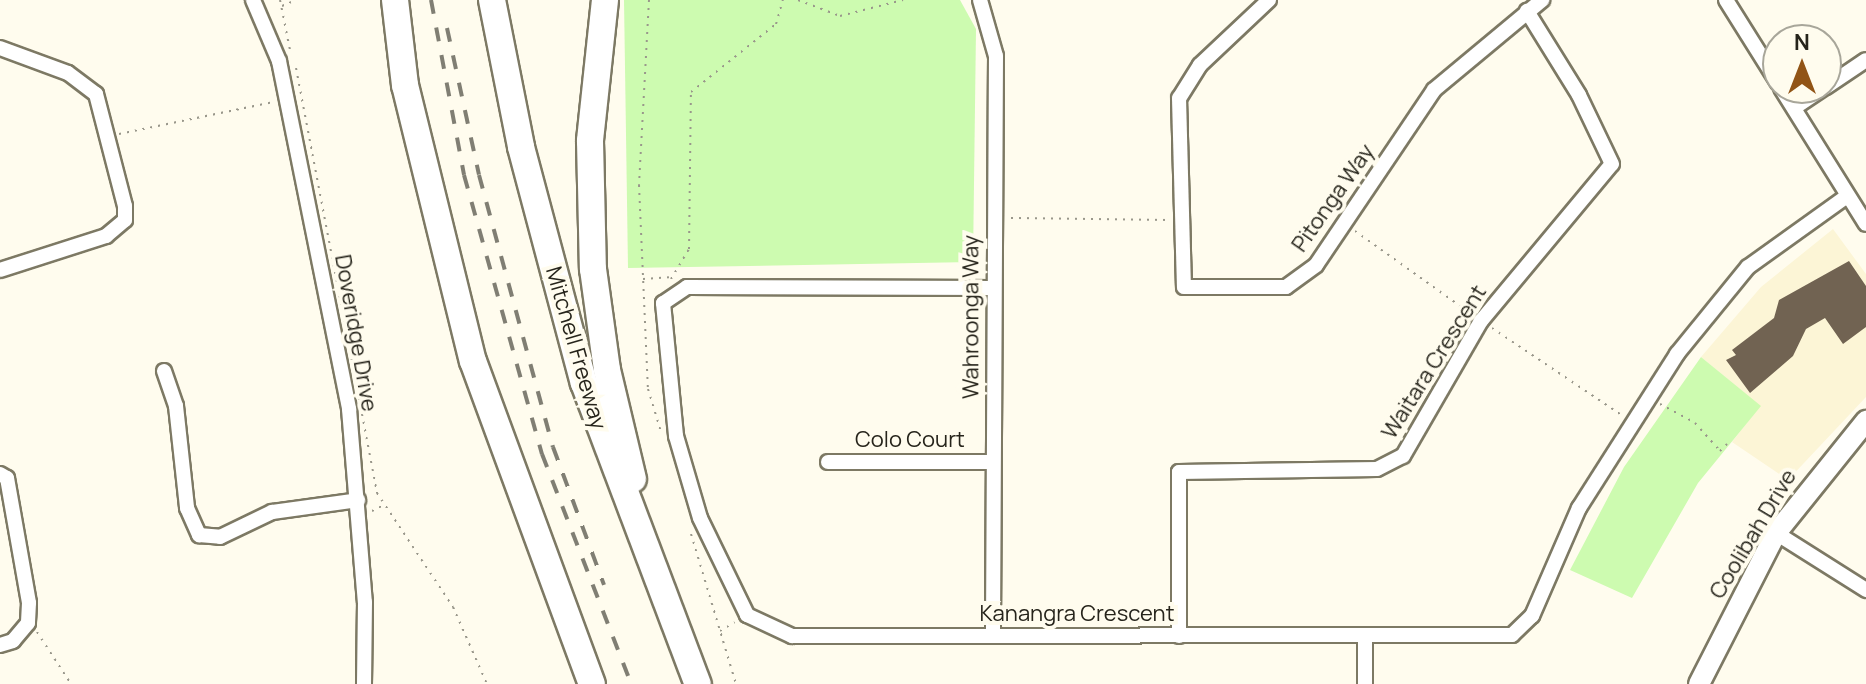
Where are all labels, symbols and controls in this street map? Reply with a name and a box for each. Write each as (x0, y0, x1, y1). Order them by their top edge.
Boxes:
north arrow (1762, 24, 1842, 104)
text: N (1794, 27, 1810, 57)
street label: Pitonga Way (1286, 139, 1380, 257)
street label: Wahroonga Way (958, 235, 984, 399)
street label: Doveridge Drive (329, 253, 383, 413)
street label: Mitchell Freeway (540, 264, 612, 432)
street label: Waitara Crescent (1376, 280, 1492, 444)
street label: Colo Court (855, 427, 965, 453)
street label: Coolibah Drive (1704, 465, 1802, 603)
street label: Kanangra Crescent (980, 601, 1174, 627)

